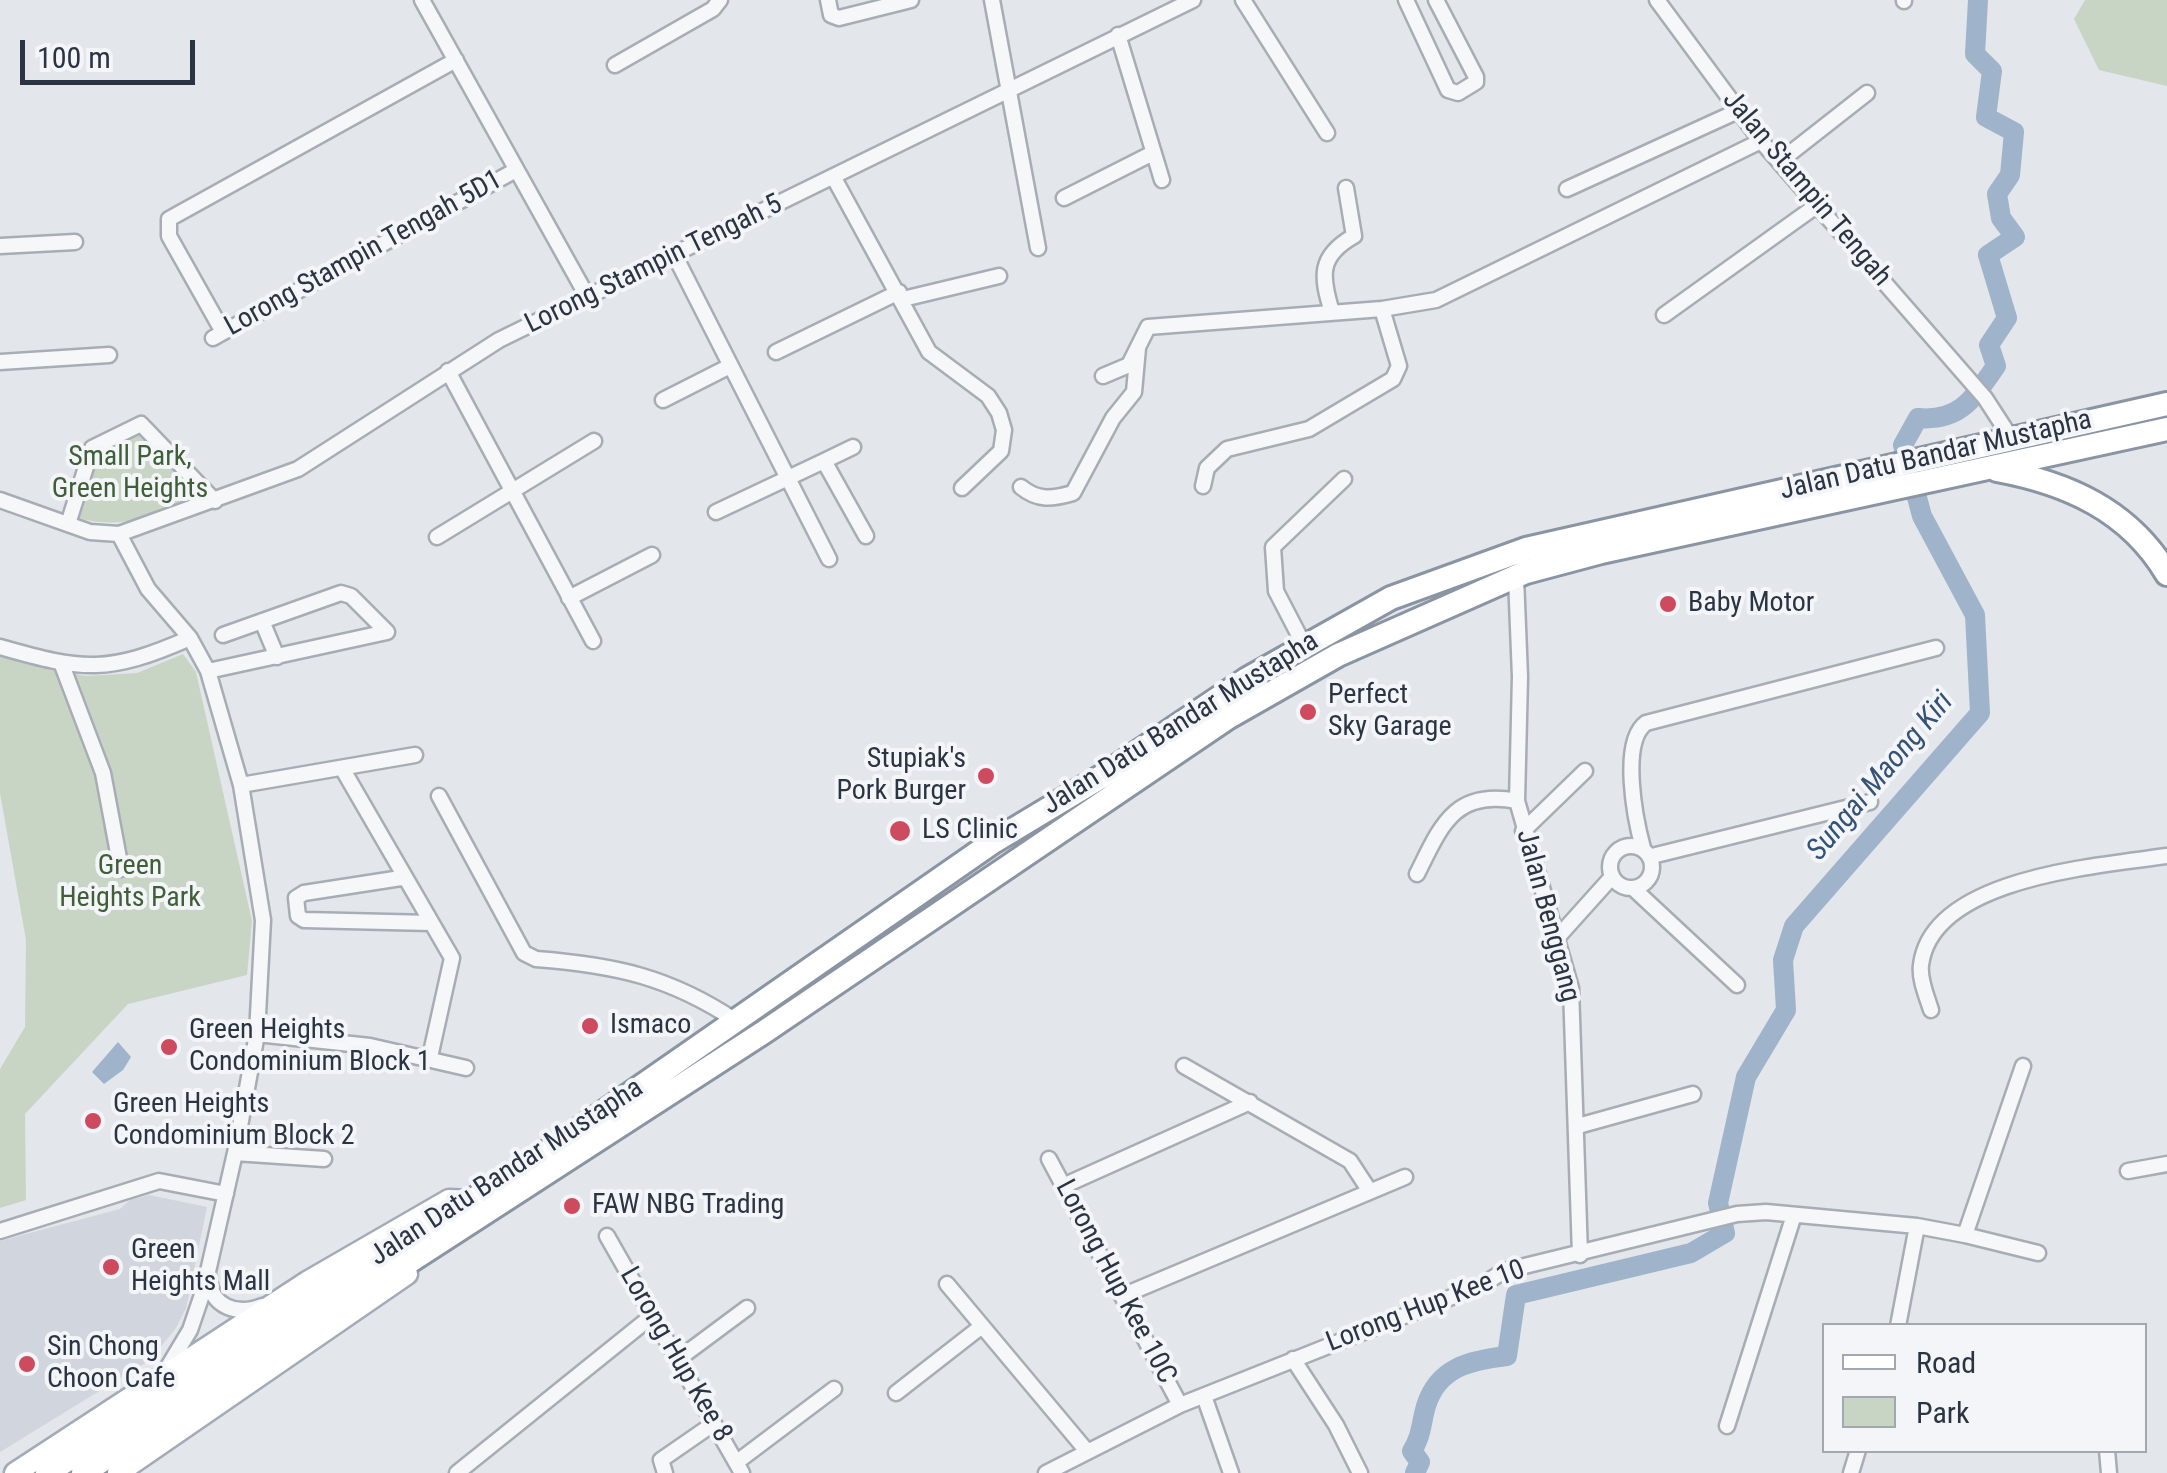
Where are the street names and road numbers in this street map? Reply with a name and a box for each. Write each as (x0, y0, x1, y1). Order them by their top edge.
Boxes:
street label: Jalan Stampin Tengah (1714, 84, 1898, 294)
street label: Lorong Stampin Tengah 5D1 (220, 164, 508, 344)
street label: Lorong Stampin Tengah 5 (520, 188, 788, 342)
street label: Jalan Datu Bandar Mustapha (1777, 404, 2095, 508)
street label: Jalan Datu Bandar Mustapha (1037, 625, 1325, 823)
street label: Jalan Benggang (1508, 826, 1586, 1006)
street label: Jalan Datu Bandar Mustapha (364, 1072, 650, 1274)
street label: Lorong Hup Kee 10C (1047, 1174, 1183, 1390)
street label: Lorong Hup Kee 10 (1322, 1254, 1530, 1360)
street label: Lorong Hup Kee 8 (611, 1262, 739, 1448)

